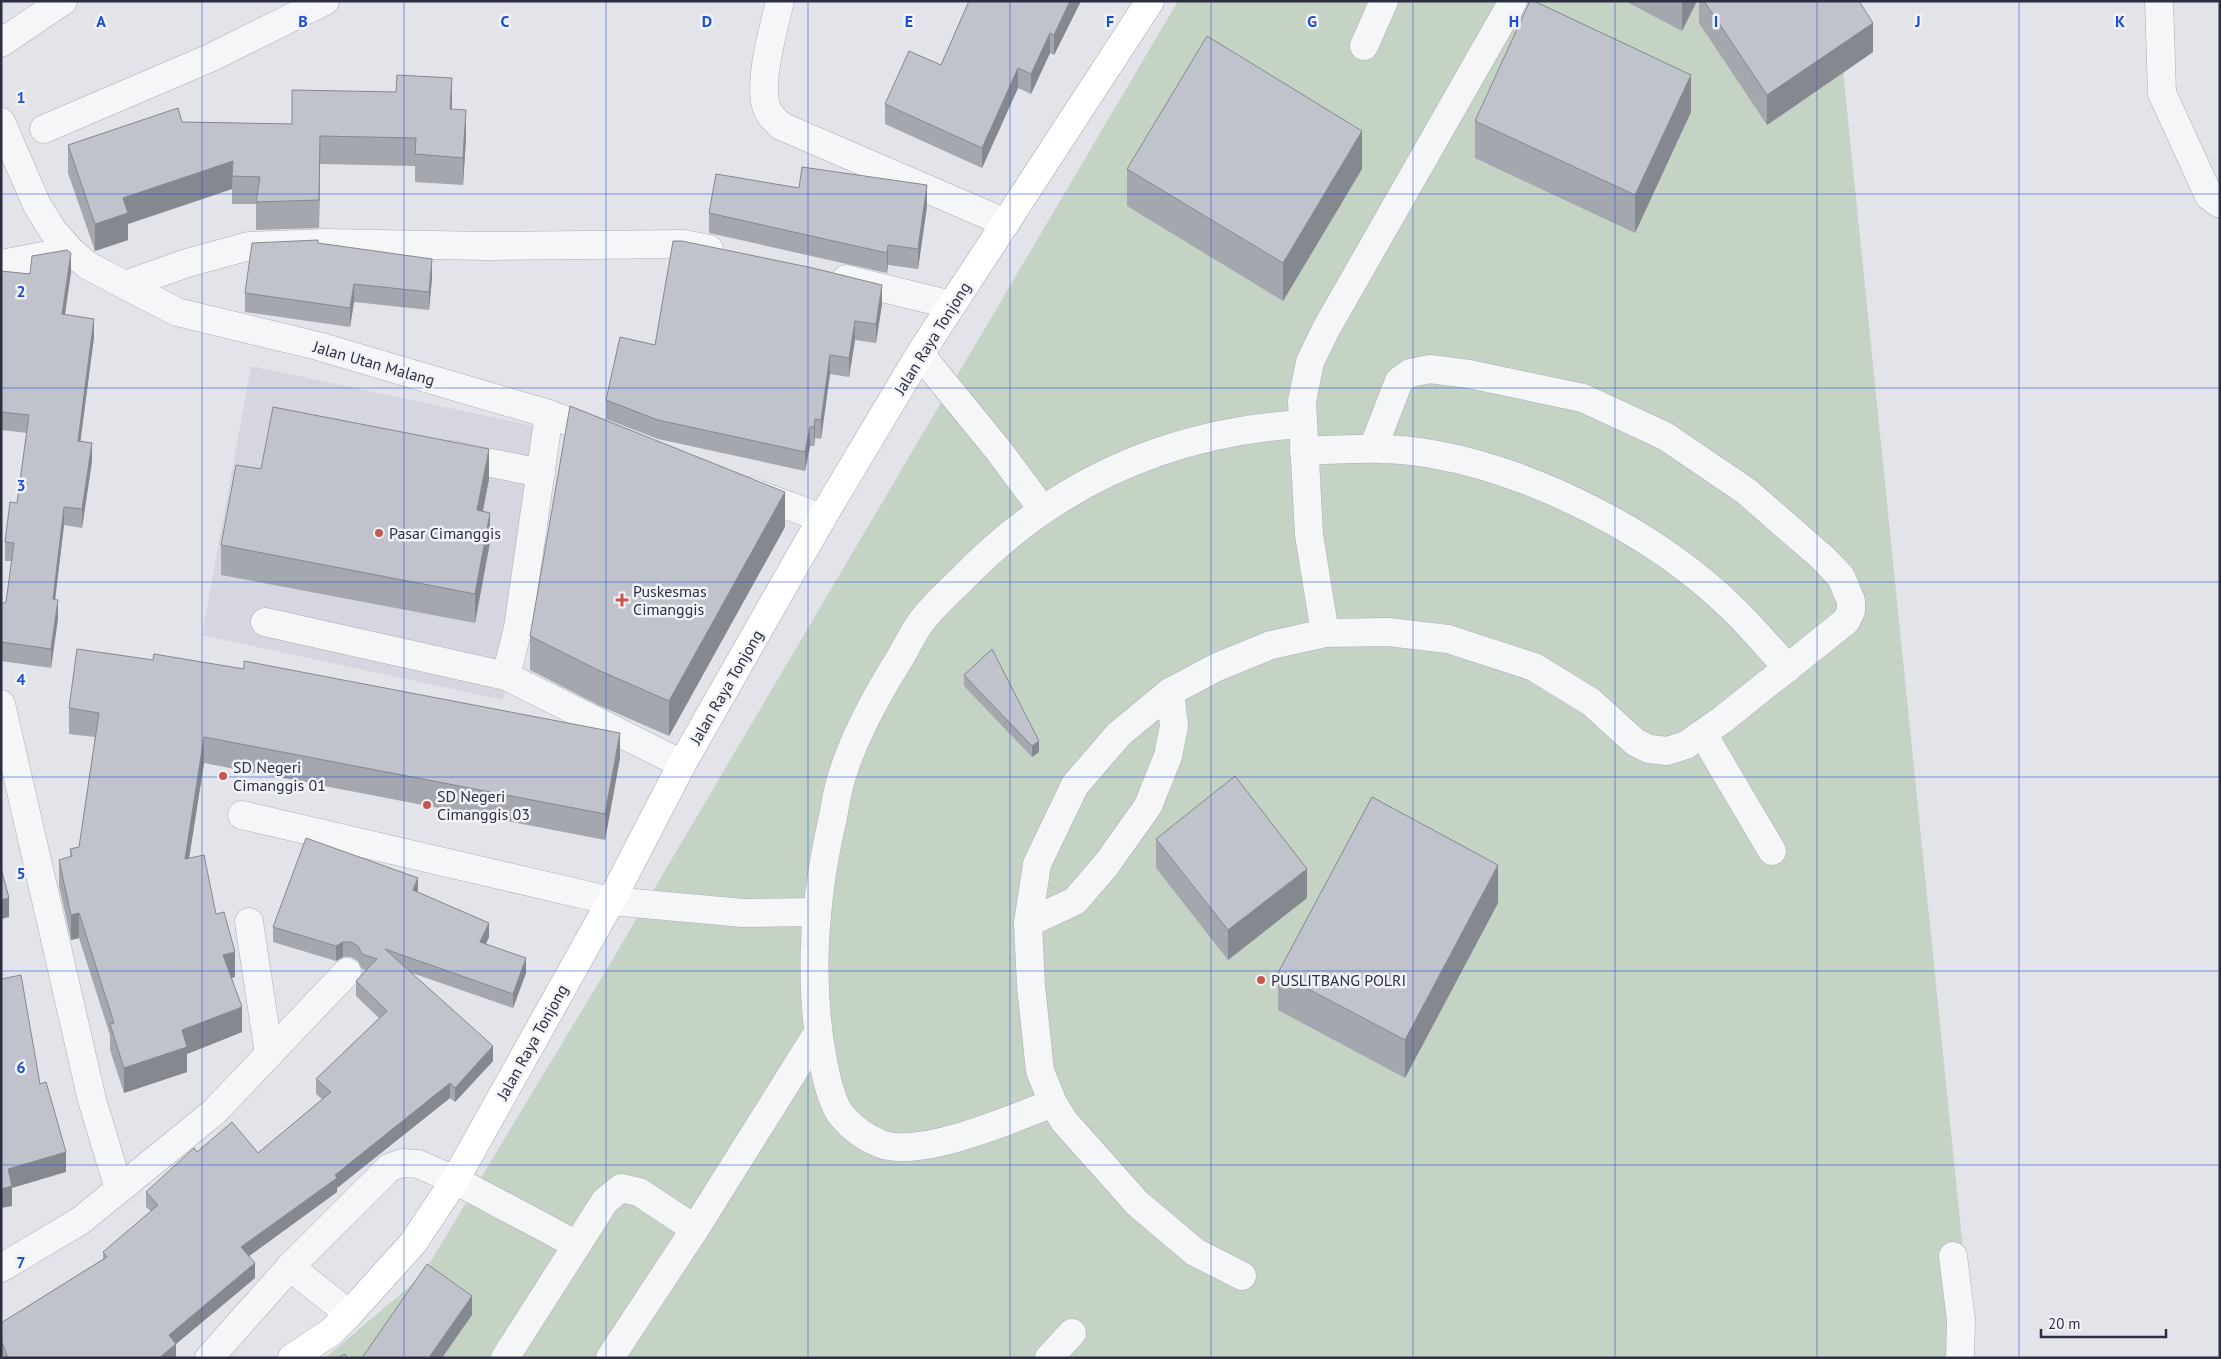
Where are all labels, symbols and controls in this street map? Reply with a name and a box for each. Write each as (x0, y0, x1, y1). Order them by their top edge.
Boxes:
text: A (96, 11, 106, 31)
text: B (298, 11, 308, 31)
text: C (501, 11, 510, 31)
text: D (702, 11, 712, 31)
text: E (905, 11, 913, 31)
text: F (1106, 11, 1114, 31)
text: G (1307, 11, 1317, 31)
text: H (1509, 11, 1519, 31)
text: I (1714, 11, 1718, 31)
text: J (1914, 11, 1921, 31)
text: K (2115, 11, 2125, 31)
text: 1 (16, 87, 26, 107)
street label: Jalan Raya Tonjong (889, 278, 975, 399)
text: 2 (16, 281, 26, 301)
street label: Jalan Utan Malang (310, 336, 437, 390)
text: 3 (16, 475, 26, 495)
place label: Pasar Cimanggis (389, 523, 501, 543)
marker: Pasar Cimanggis (373, 527, 385, 539)
place label: Puskesmas Cimanggis (633, 581, 707, 619)
marker: Puskesmas Cimanggis (615, 593, 629, 607)
street label: Jalan Raya Tonjong (685, 626, 767, 749)
text: 4 (16, 669, 26, 689)
place label: SD Negeri Cimanggis 01 (233, 757, 326, 795)
marker: SD Negeri Cimanggis 01 (217, 770, 229, 782)
place label: SD Negeri Cimanggis 03 (437, 786, 530, 824)
marker: SD Negeri Cimanggis 03 (421, 799, 433, 811)
text: 5 (16, 863, 26, 883)
place label: PUSLITBANG POLRI (1271, 970, 1406, 990)
marker: PUSLITBANG POLRI (1255, 974, 1267, 986)
street label: Jalan Raya Tonjong (491, 981, 572, 1104)
text: 6 (16, 1057, 26, 1077)
text: 7 (16, 1252, 26, 1272)
scale bar (2041, 1306, 2166, 1338)
text: 20 m (2048, 1314, 2081, 1333)

